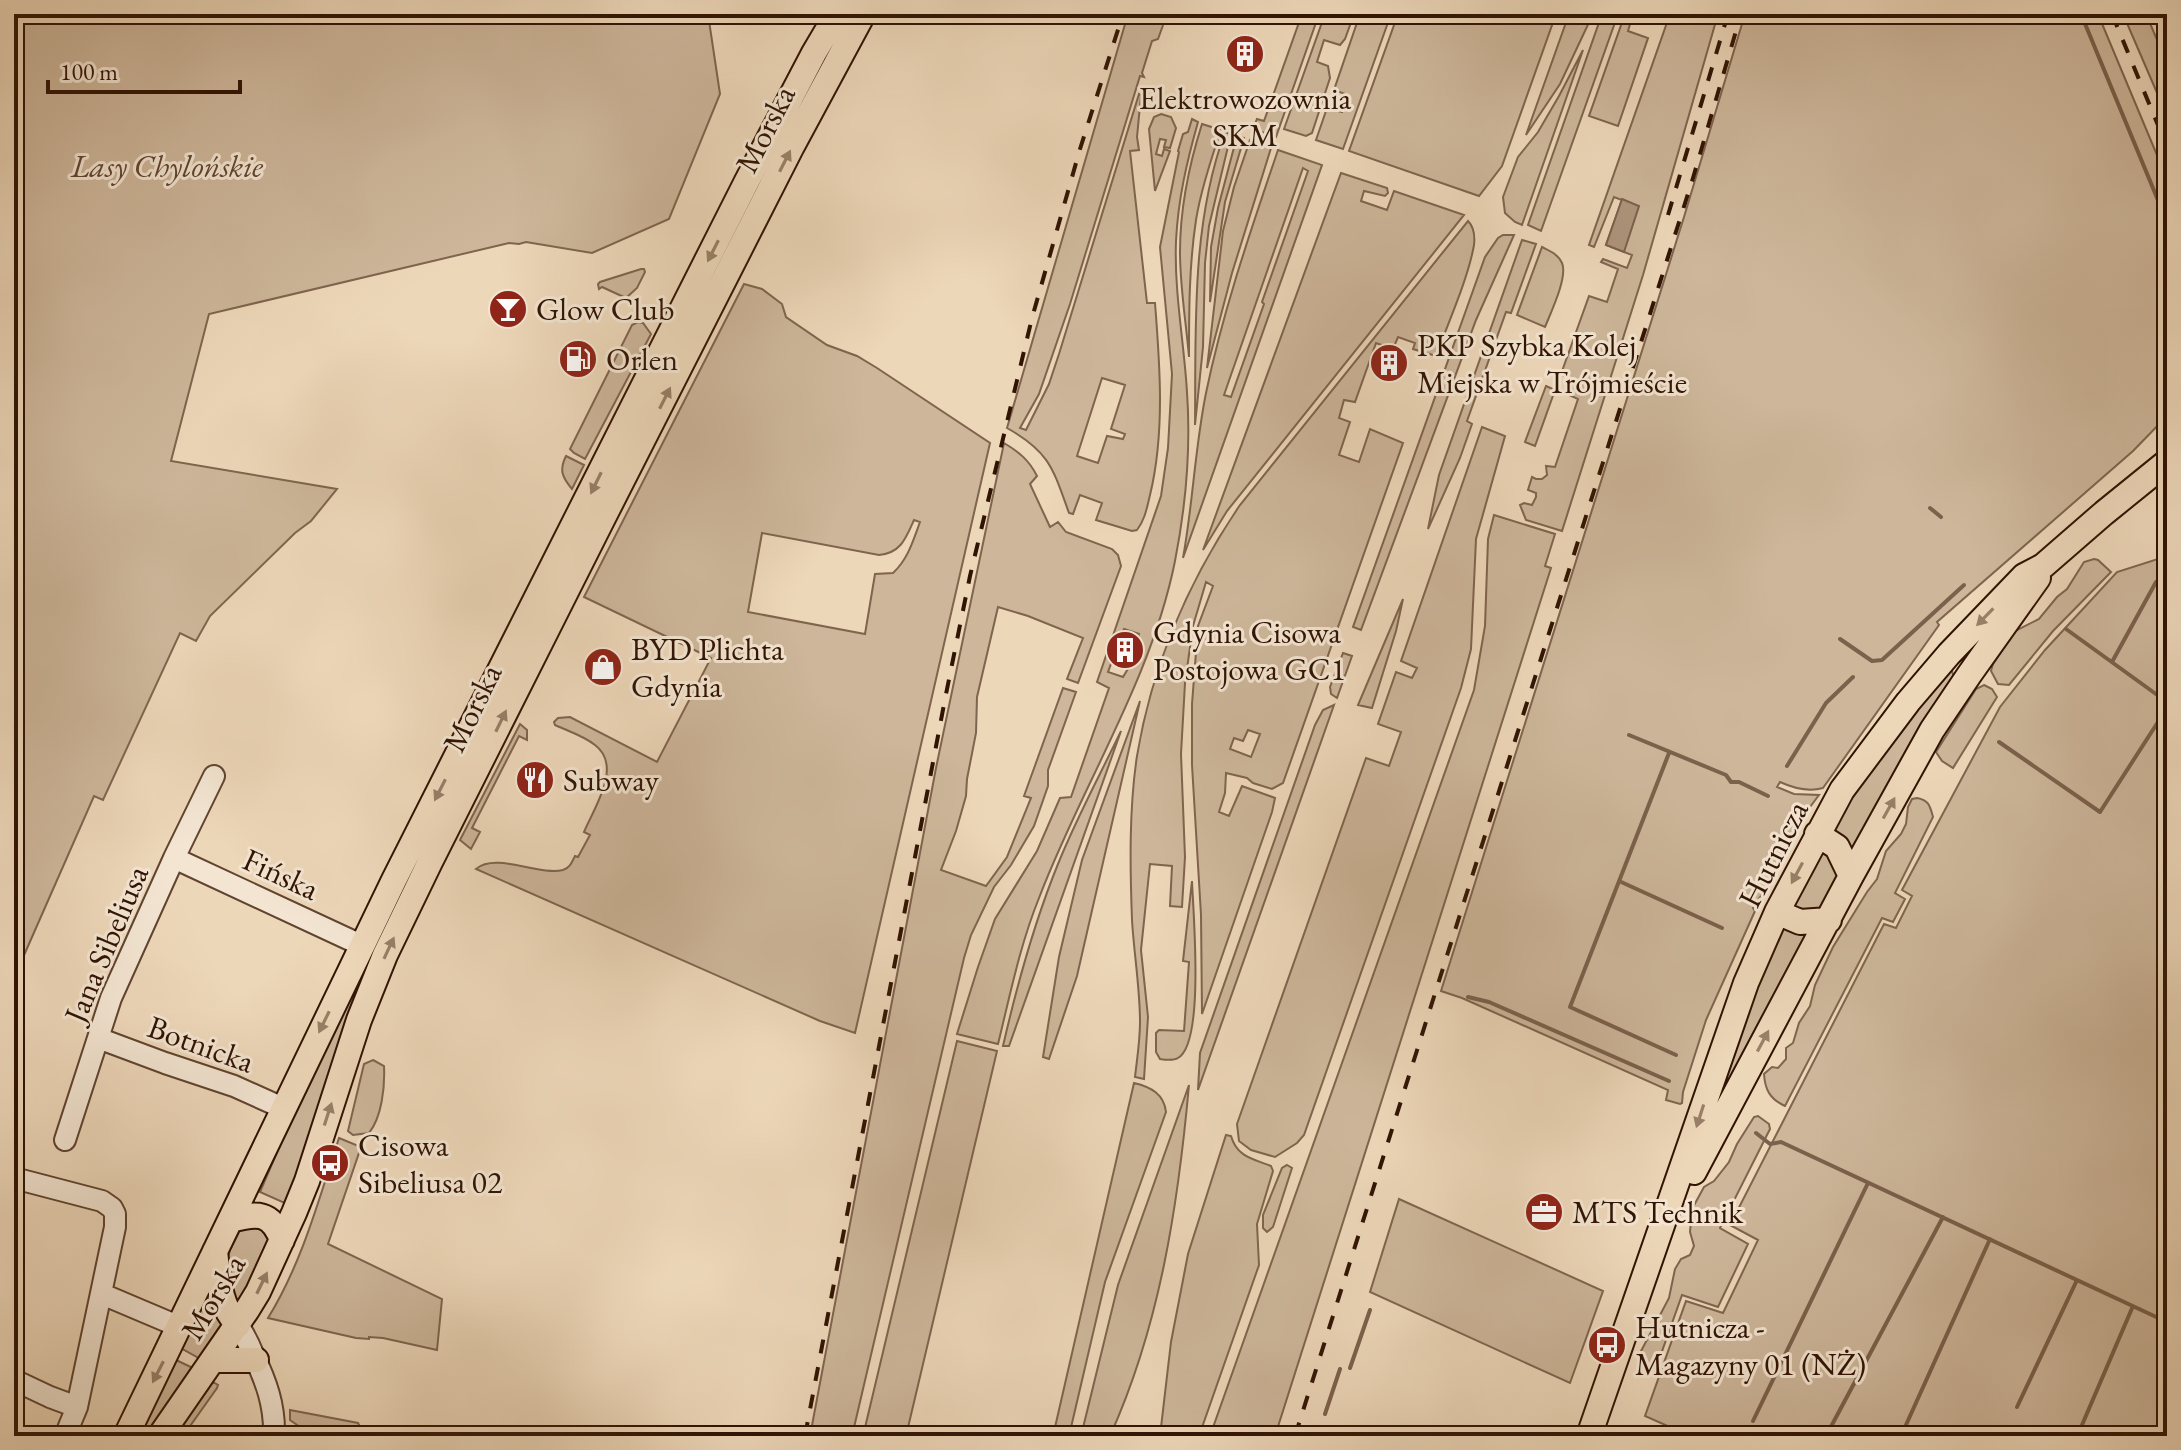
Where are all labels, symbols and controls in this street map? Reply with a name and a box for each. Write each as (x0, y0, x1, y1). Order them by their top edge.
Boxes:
building icon: Elektrowozownia SKM (1224, 33, 1266, 75)
scale bar (48, 44, 240, 94)
text: 100 m (60, 56, 118, 87)
place label: Elektrowozownia SKM (1139, 77, 1352, 156)
street label: Morska (725, 78, 805, 180)
park label: Lasy Chylońskie (70, 145, 264, 187)
one-way arrow (778, 149, 791, 172)
one-way arrow (706, 239, 719, 262)
bar icon: Glow Club (487, 288, 529, 330)
place label: Glow Club (536, 288, 674, 330)
place label: PKP Szybka Kolej Miejska w Trójmieście (1417, 324, 1687, 403)
fuel station icon: Orlen (557, 338, 599, 380)
place label: Orlen (606, 338, 678, 380)
building icon: PKP Szybka Kolej Miejska w Trójmieście (1368, 342, 1410, 384)
one-way arrow (658, 386, 672, 409)
one-way arrow (589, 471, 602, 494)
one-way arrow (1976, 607, 1995, 626)
place label: Gdynia Cisowa Postojowa GC1 (1153, 611, 1346, 690)
place label: BYD Plichta Gdynia (631, 628, 784, 707)
building icon: Gdynia Cisowa Postojowa GC1 (1104, 629, 1146, 671)
shop icon: BYD Plichta Gdynia (582, 646, 624, 688)
street label: Morska (433, 657, 511, 759)
one-way arrow (494, 709, 508, 733)
restaurant icon: Subway (514, 759, 556, 801)
place label: Subway (563, 759, 660, 801)
one-way arrow (433, 778, 447, 801)
street label: Hutnicza (1728, 793, 1818, 915)
one-way arrow (1882, 796, 1896, 819)
street label: Fińska (236, 838, 326, 910)
street label: Jana Sibeliusa (53, 859, 158, 1032)
one-way arrow (1791, 862, 1804, 885)
one-way arrow (382, 936, 395, 960)
street label: Botnicka (142, 1005, 260, 1083)
one-way arrow (317, 1011, 331, 1034)
one-way arrow (1756, 1030, 1770, 1053)
one-way arrow (323, 1102, 335, 1126)
one-way arrow (1693, 1104, 1705, 1128)
place label: Cisowa Sibeliusa 02 (358, 1124, 503, 1203)
bus stop icon: Cisowa Sibeliusa 02 (309, 1142, 351, 1184)
office icon: MTS Technik (1523, 1191, 1565, 1233)
place label: MTS Technik (1572, 1191, 1744, 1233)
street label: Morska (171, 1246, 255, 1348)
one-way arrow (255, 1272, 269, 1295)
place label: Hutnicza - Magazyny 01 (NŻ) (1635, 1306, 1866, 1385)
bus stop icon: Hutnicza - Magazyny 01 (NŻ) (1586, 1324, 1628, 1366)
one-way arrow (151, 1361, 165, 1384)

